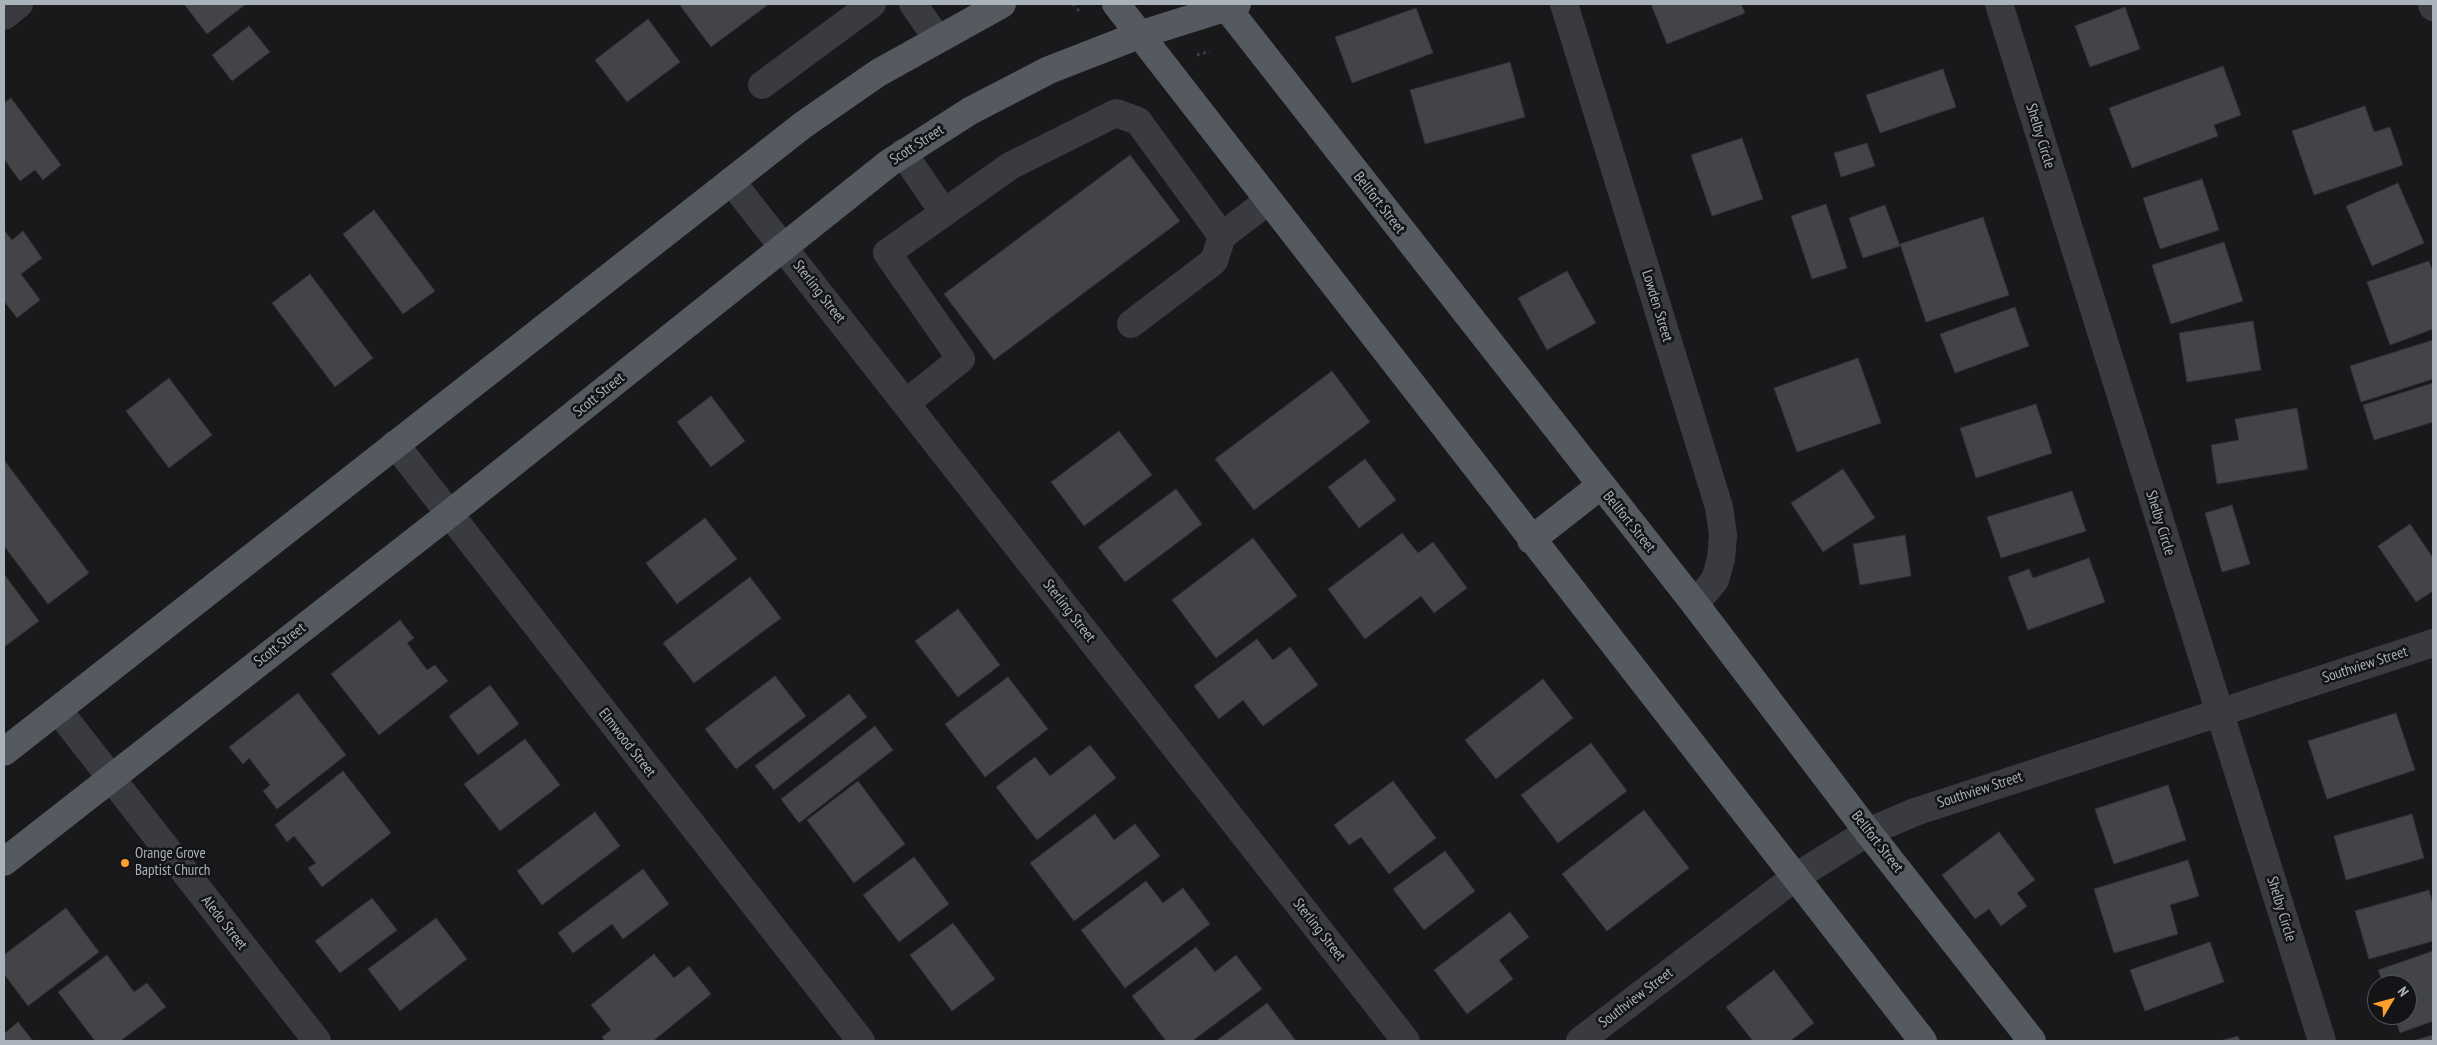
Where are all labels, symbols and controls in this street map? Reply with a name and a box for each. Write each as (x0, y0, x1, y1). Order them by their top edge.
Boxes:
street label: Shelby Circle (2022, 101, 2058, 171)
street label: Scott Street (887, 121, 947, 169)
street label: Bellfort Street (1349, 169, 1409, 237)
street label: Sterling Street (789, 257, 849, 327)
street label: Lowden Street (1638, 268, 1676, 344)
street label: Scott Street (570, 369, 628, 421)
street label: Bellfort Street (1599, 488, 1659, 556)
street label: Shelby Circle (2142, 488, 2178, 558)
street label: Sterling Street (1039, 576, 1099, 646)
street label: Scott Street (251, 619, 309, 671)
street label: Southview Street (2320, 643, 2410, 687)
street label: Elmwood Street (595, 705, 659, 781)
street label: Southview Street (1935, 768, 2025, 812)
street label: Bellfort Street (1847, 808, 1907, 876)
place label: Orange Grove Baptist Church (135, 845, 210, 880)
marker: Orange Grove Baptist Church (119, 857, 131, 869)
street label: Shelby Circle (2263, 874, 2299, 944)
street label: Aledo Street (197, 892, 251, 954)
street label: Sterling Street (1289, 895, 1349, 965)
street label: Southview Street (1595, 964, 1677, 1032)
north arrow (2367, 975, 2417, 1025)
text: N (2394, 983, 2413, 1000)

